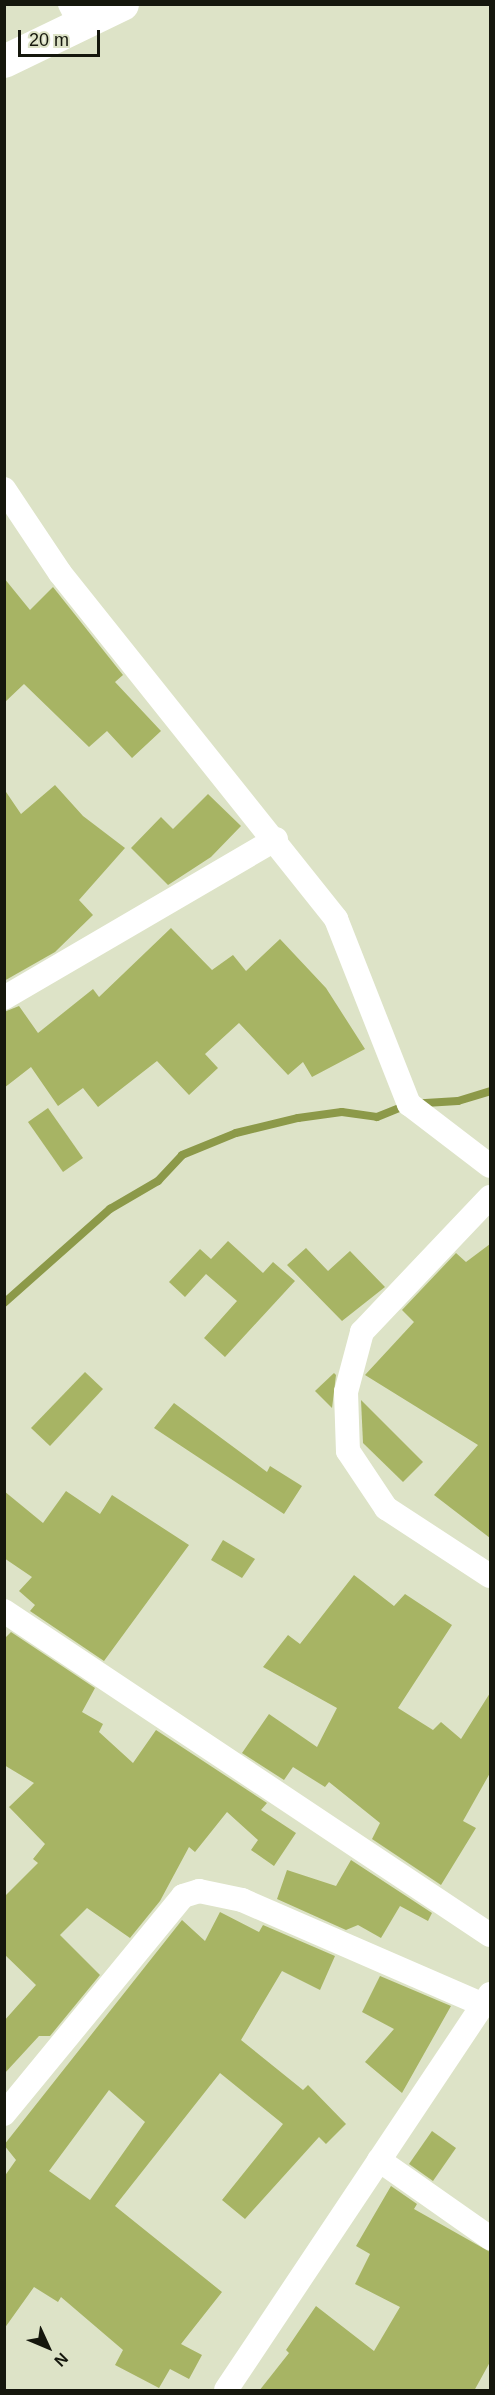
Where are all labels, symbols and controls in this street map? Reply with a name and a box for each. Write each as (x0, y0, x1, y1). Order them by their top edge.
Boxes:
scale bar (21, 18, 104, 56)
text: 20 m (29, 30, 69, 50)
north arrow (18, 2317, 78, 2377)
text: N (51, 2350, 71, 2370)

